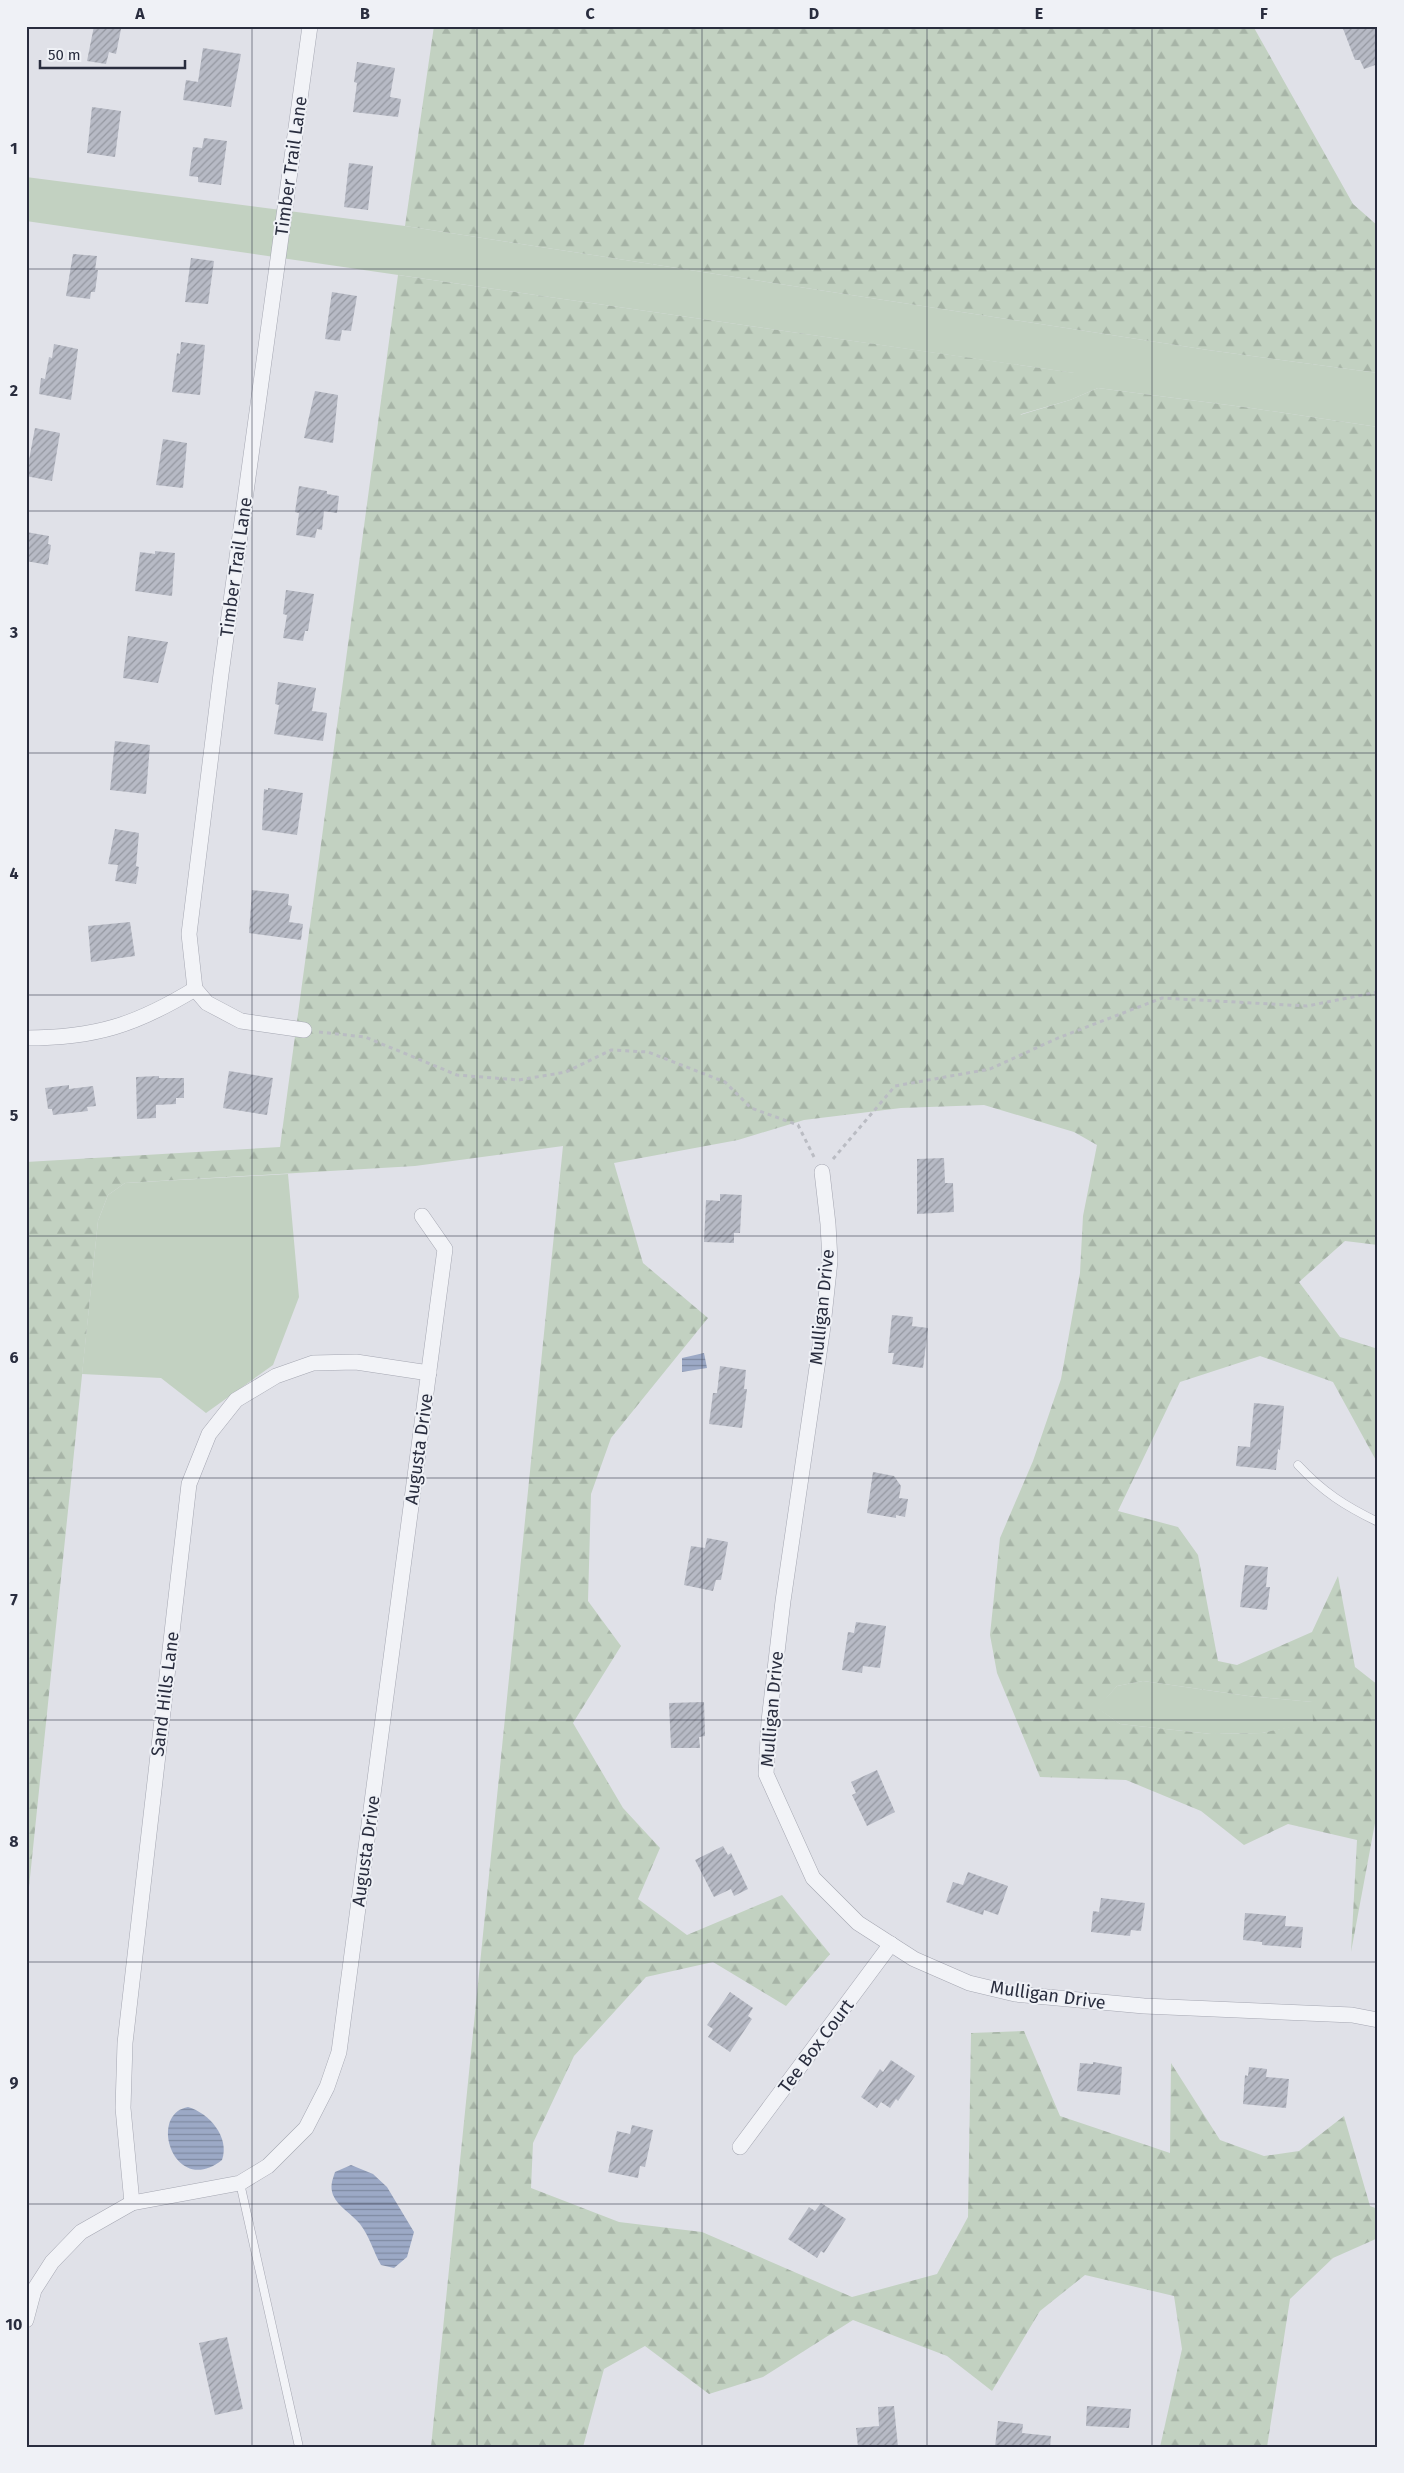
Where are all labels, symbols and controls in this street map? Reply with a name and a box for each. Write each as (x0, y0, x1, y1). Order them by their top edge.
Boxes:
text: A (134, 4, 145, 23)
text: B (360, 4, 370, 23)
text: C (585, 4, 595, 23)
text: D (809, 4, 819, 23)
text: E (1035, 4, 1043, 23)
text: F (1260, 4, 1268, 23)
scale bar (40, 38, 185, 70)
text: 50 m (48, 46, 81, 64)
street label: Timber Trail Lane (270, 95, 312, 237)
text: 1 (10, 139, 18, 158)
text: 2 (10, 381, 18, 400)
street label: Timber Trail Lane (215, 496, 257, 638)
text: 3 (9, 623, 18, 642)
text: 4 (9, 864, 19, 883)
text: 5 (10, 1106, 19, 1125)
street label: Mulligan Drive (805, 1248, 839, 1366)
text: 6 (9, 1348, 19, 1367)
street label: Augusta Drive (400, 1392, 438, 1506)
text: 7 (10, 1590, 18, 1609)
street label: Sand Hills Lane (146, 1630, 184, 1758)
street label: Mulligan Drive (756, 1650, 788, 1768)
street label: Augusta Drive (347, 1794, 385, 1908)
text: 8 (9, 1832, 19, 1851)
street label: Mulligan Drive (989, 1976, 1107, 2014)
street label: Tee Box Court (774, 1994, 859, 2097)
text: 9 (10, 2073, 19, 2092)
text: 10 (6, 2315, 22, 2334)

